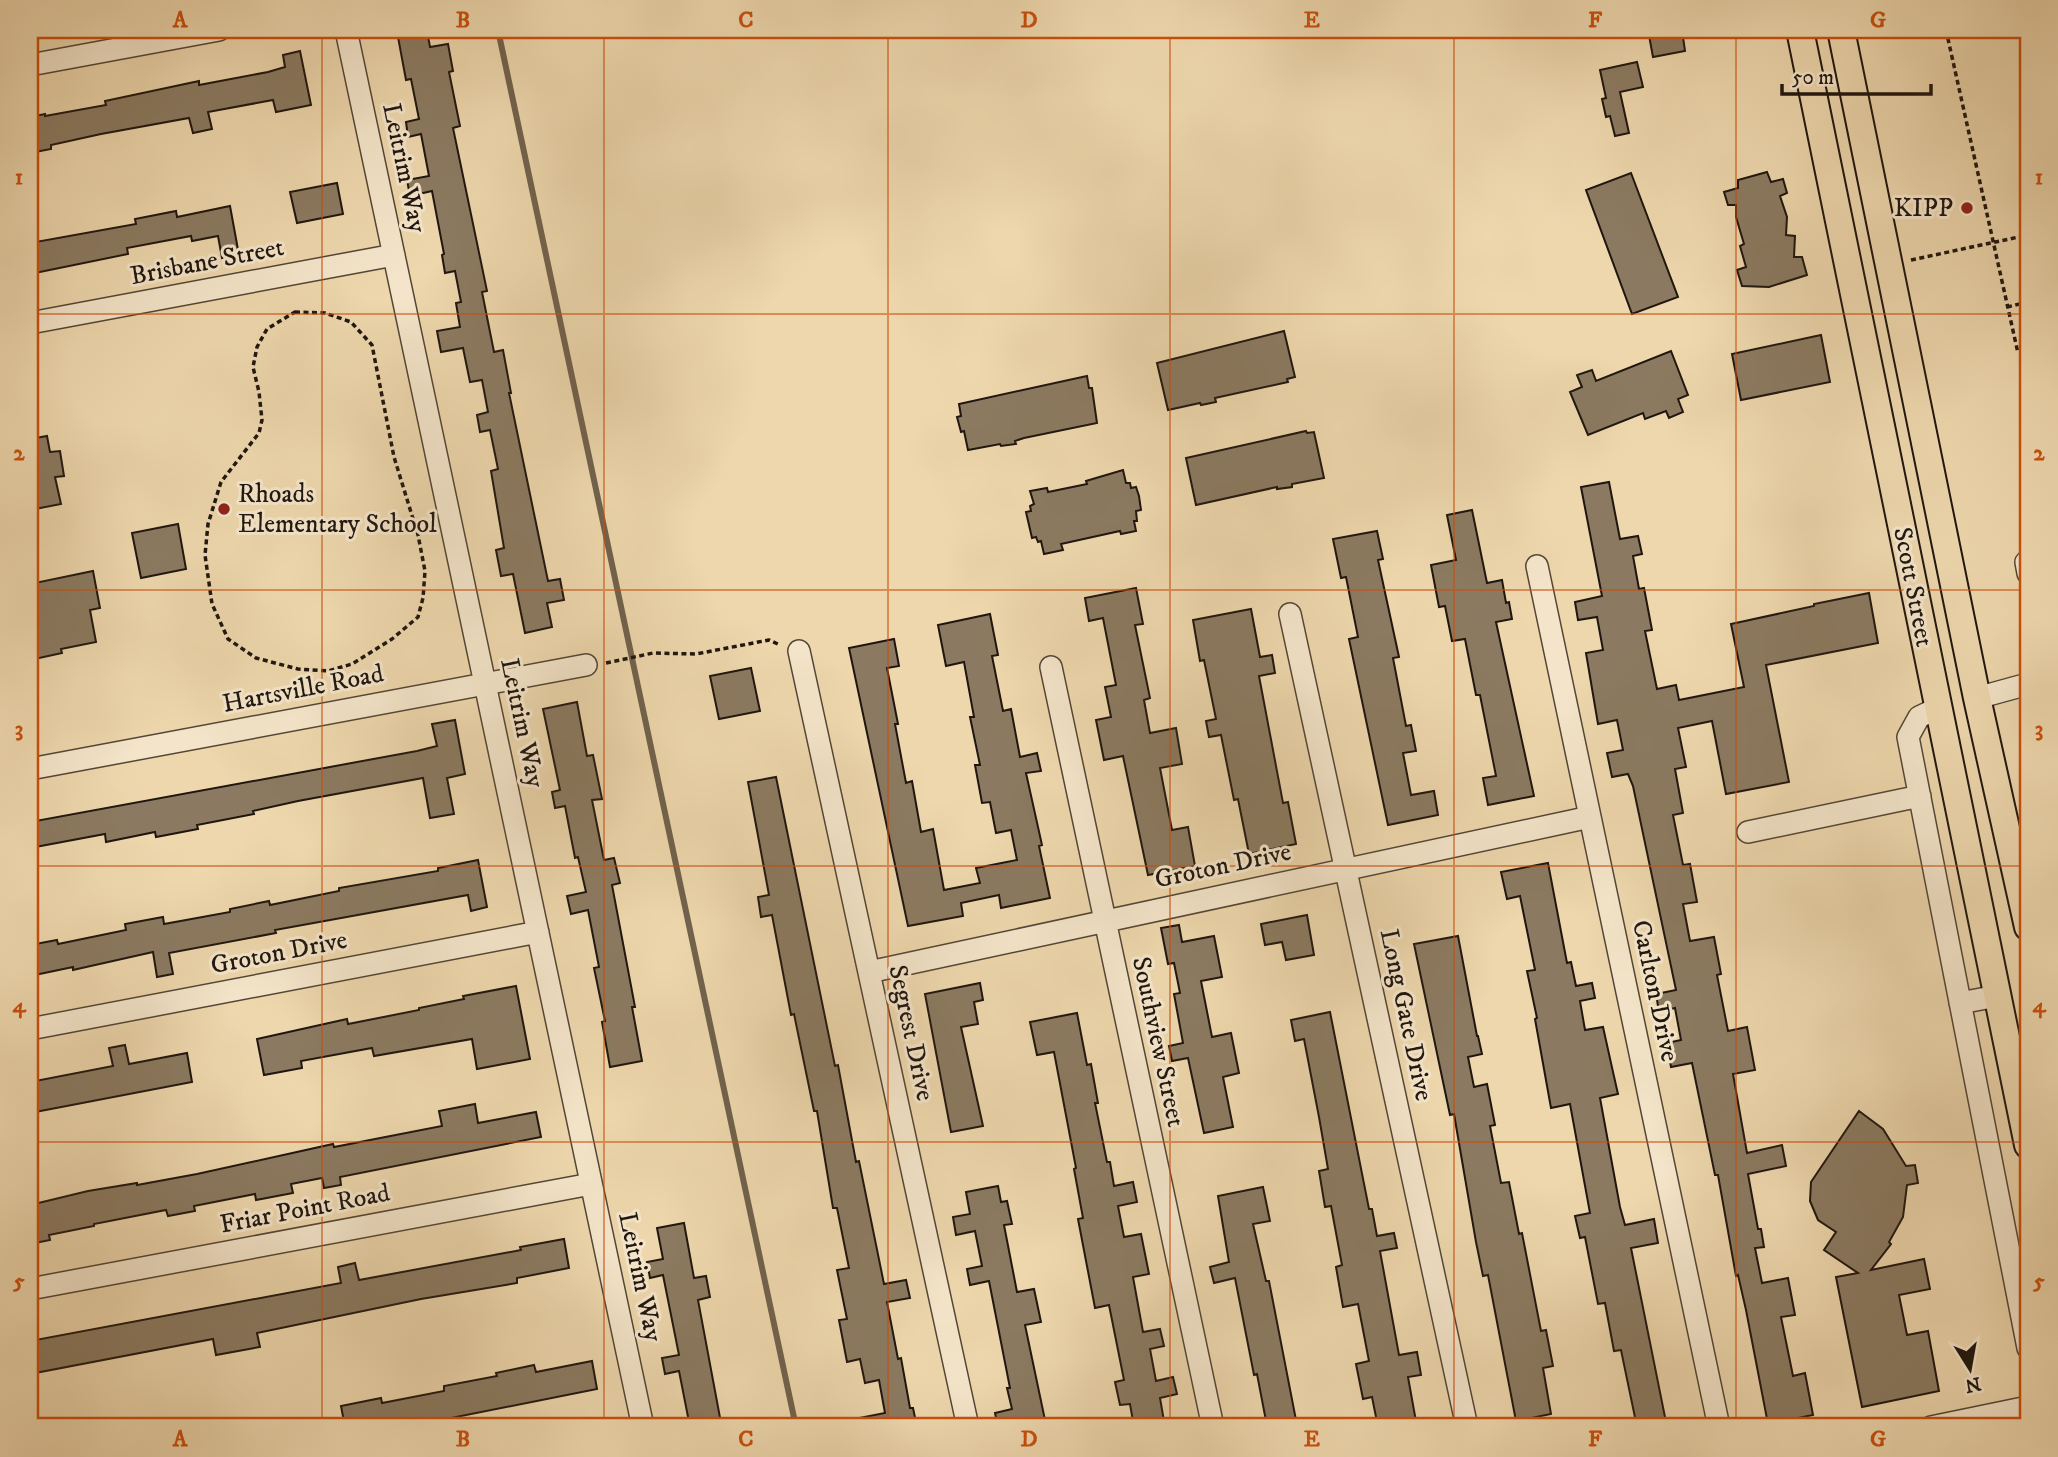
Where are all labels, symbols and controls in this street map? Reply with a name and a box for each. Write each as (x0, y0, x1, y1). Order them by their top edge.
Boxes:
text: A (172, 6, 189, 35)
text: B (456, 6, 470, 35)
text: C (738, 6, 754, 35)
text: D (1020, 6, 1038, 35)
text: E (1304, 6, 1320, 35)
text: F (1588, 6, 1603, 35)
text: G (1870, 6, 1886, 35)
scale bar (1782, 52, 1930, 96)
text: 50 m (1792, 65, 1834, 91)
street label: Leitrim Way (374, 100, 434, 236)
text: 1 (15, 163, 23, 192)
text: 1 (2035, 163, 2043, 192)
place label: KIPP (1894, 192, 1953, 225)
marker: KIPP (1959, 200, 1975, 216)
street label: Brisbane Street (127, 231, 287, 293)
text: 2 (13, 439, 25, 468)
text: 2 (2033, 439, 2045, 468)
place label: Rhoads Elementary School (238, 478, 437, 541)
marker: Rhoads Elementary School (216, 501, 232, 517)
street label: Scott Street (1885, 524, 1941, 650)
street label: Leitrim Way (492, 655, 552, 791)
street label: Hartsville Road (220, 657, 386, 721)
text: 3 (15, 715, 23, 744)
text: 3 (2035, 715, 2043, 744)
street label: Groton Drive (1152, 835, 1294, 897)
street label: Carlton Drive (1624, 917, 1686, 1065)
street label: Groton Drive (208, 924, 350, 982)
street label: Long Gate Drive (1372, 926, 1440, 1104)
street label: Southview Street (1124, 954, 1192, 1130)
street label: Segrest Drive (881, 962, 941, 1104)
text: 4 (12, 991, 27, 1020)
text: 4 (2032, 991, 2047, 1020)
street label: Friar Point Road (217, 1176, 393, 1242)
street label: Leitrim Way (610, 1209, 670, 1345)
text: 5 (12, 1267, 25, 1296)
text: 5 (2032, 1267, 2045, 1296)
north arrow (1936, 1334, 2006, 1404)
text: N (1963, 1371, 1983, 1397)
text: A (172, 1425, 189, 1454)
text: B (456, 1425, 470, 1454)
text: C (738, 1425, 754, 1454)
text: D (1020, 1425, 1038, 1454)
text: E (1304, 1425, 1320, 1454)
text: F (1588, 1425, 1603, 1454)
text: G (1870, 1425, 1886, 1454)

